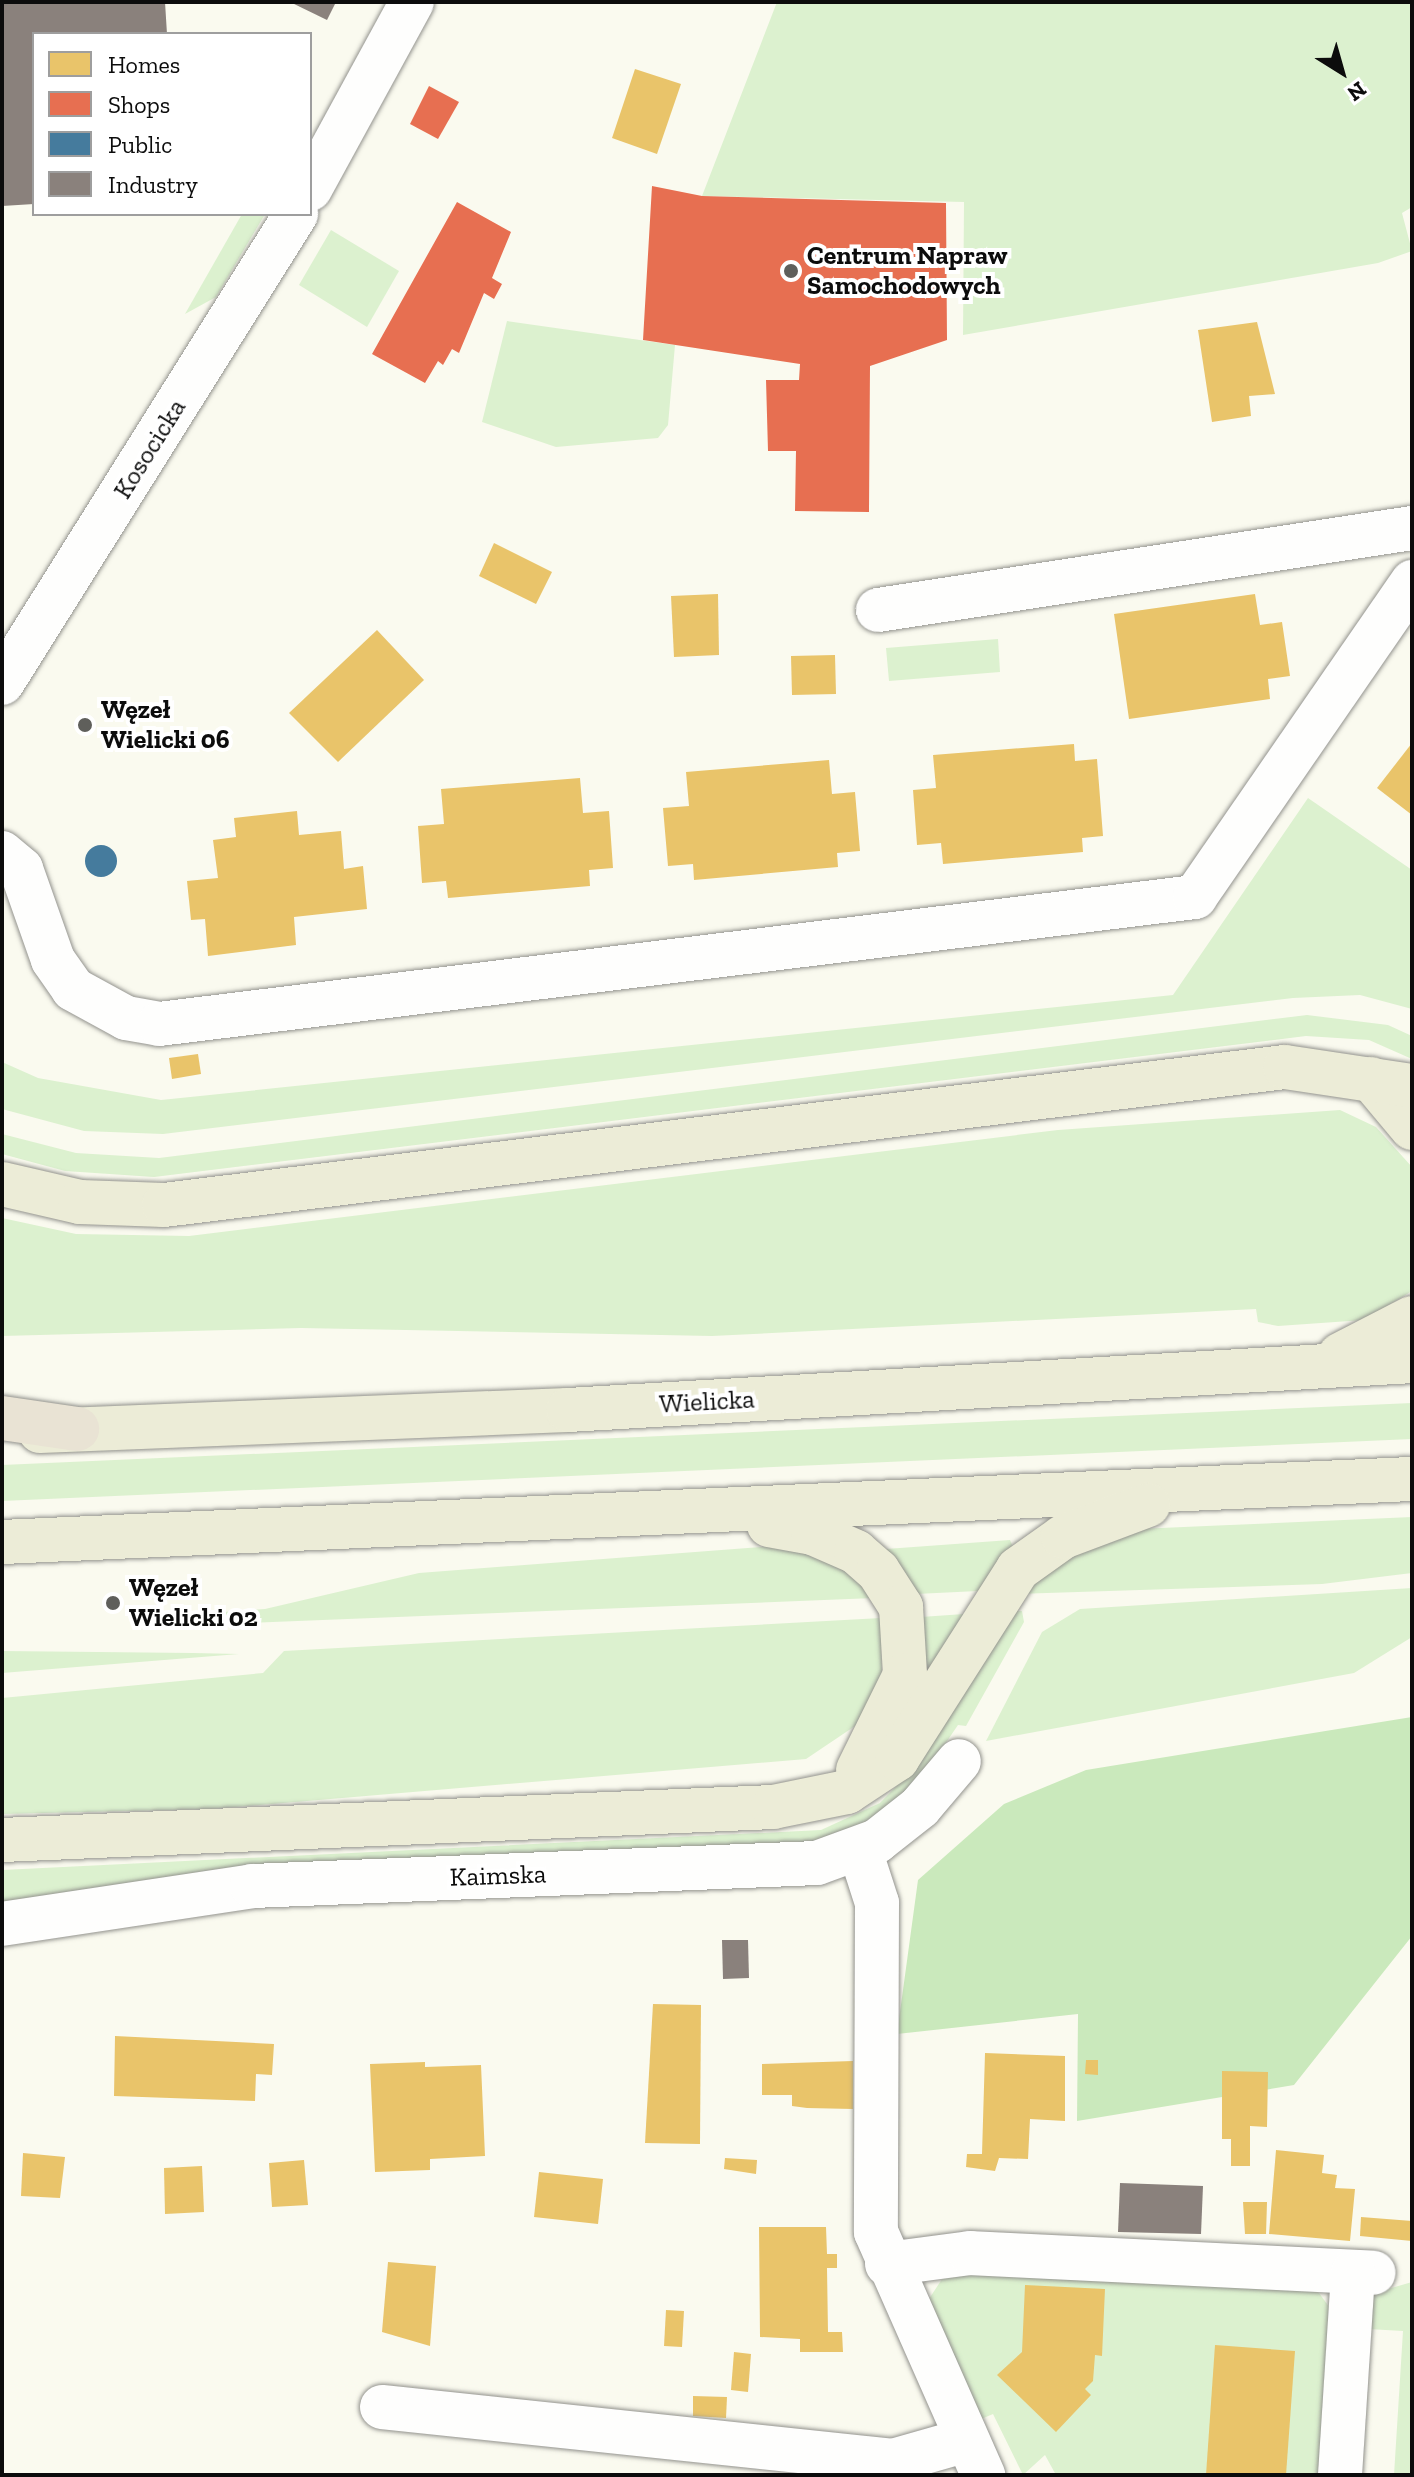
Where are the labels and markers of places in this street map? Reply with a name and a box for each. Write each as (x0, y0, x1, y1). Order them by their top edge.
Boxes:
place label: Centrum Napraw Samochodowych (807, 240, 1007, 302)
marker: Centrum Napraw Samochodowych (782, 262, 800, 280)
place label: Węzeł Wielicki 06 (101, 694, 230, 756)
marker: Węzeł Wielicki 06 (76, 716, 94, 734)
place label: Węzeł Wielicki 02 (129, 1572, 258, 1634)
marker: Węzeł Wielicki 02 (104, 1594, 122, 1612)

